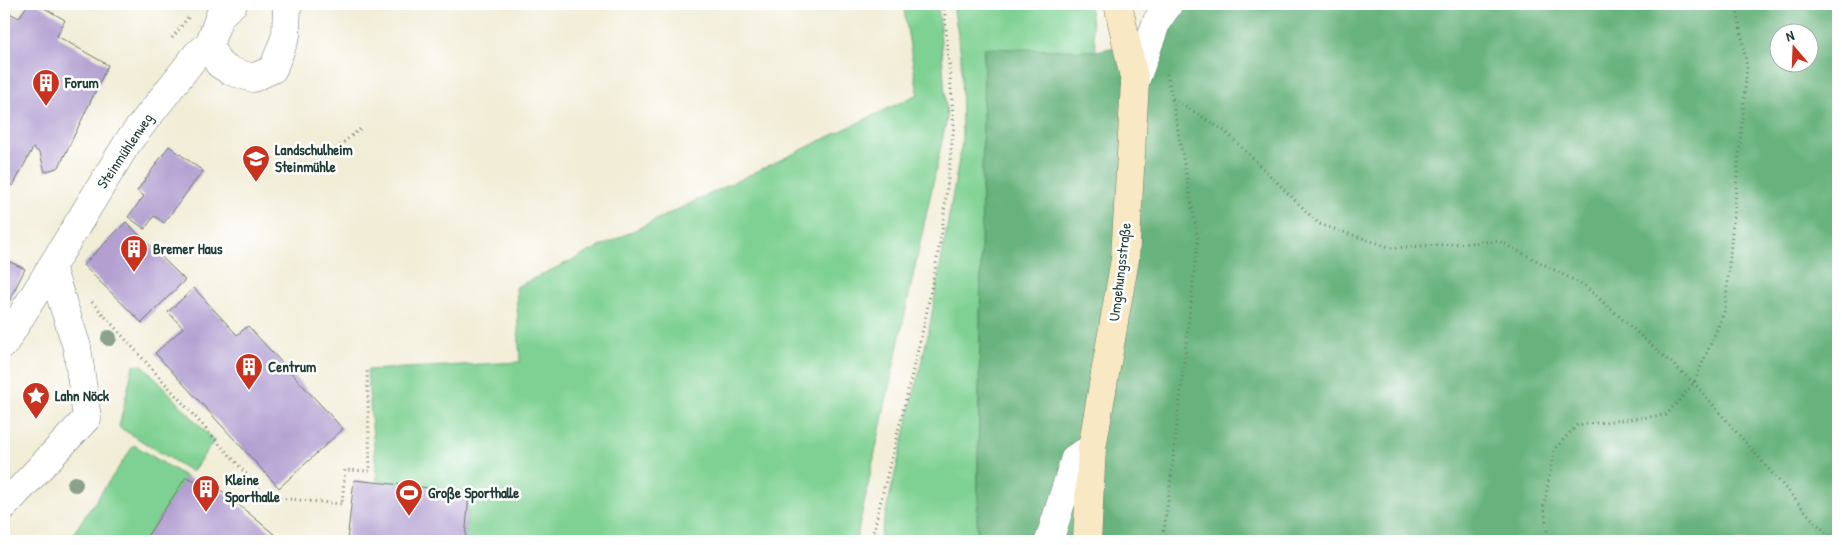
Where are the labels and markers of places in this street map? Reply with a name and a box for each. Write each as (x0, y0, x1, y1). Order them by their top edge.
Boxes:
building icon: Forum (31, 68, 61, 107)
place label: Forum (64, 72, 99, 93)
place label: Landschulheim Steinmühle (275, 139, 353, 177)
school or university icon: Landschulheim Steinmühle (241, 144, 271, 183)
building icon: Bremer Haus (119, 234, 149, 273)
place label: Bremer Haus (153, 238, 223, 259)
building icon: Centrum (234, 352, 264, 391)
place label: Centrum (268, 356, 316, 377)
place icon: Lahn Nöck (21, 381, 51, 420)
place label: Lahn Nöck (55, 385, 110, 406)
place label: Kleine Sporthalle (225, 469, 280, 508)
building icon: Kleine Sporthalle (191, 474, 221, 513)
sports icon: Große Sporthalle (394, 478, 424, 517)
place label: Große Sporthalle (428, 482, 519, 504)

